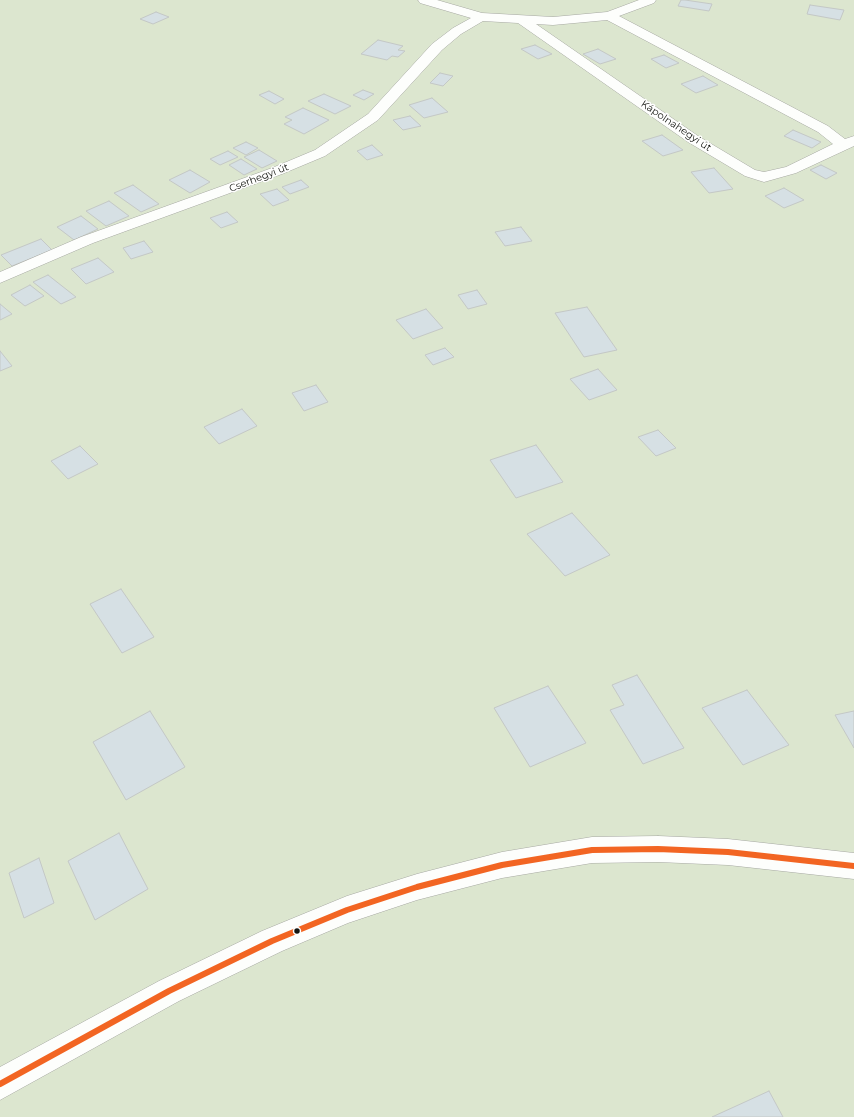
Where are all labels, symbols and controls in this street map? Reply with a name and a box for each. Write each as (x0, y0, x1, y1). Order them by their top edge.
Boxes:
street label: Kápolnahegyi út (638, 98, 714, 154)
street label: Cserhegyi út (228, 161, 290, 195)
unlabelled marker (292, 926, 302, 936)

